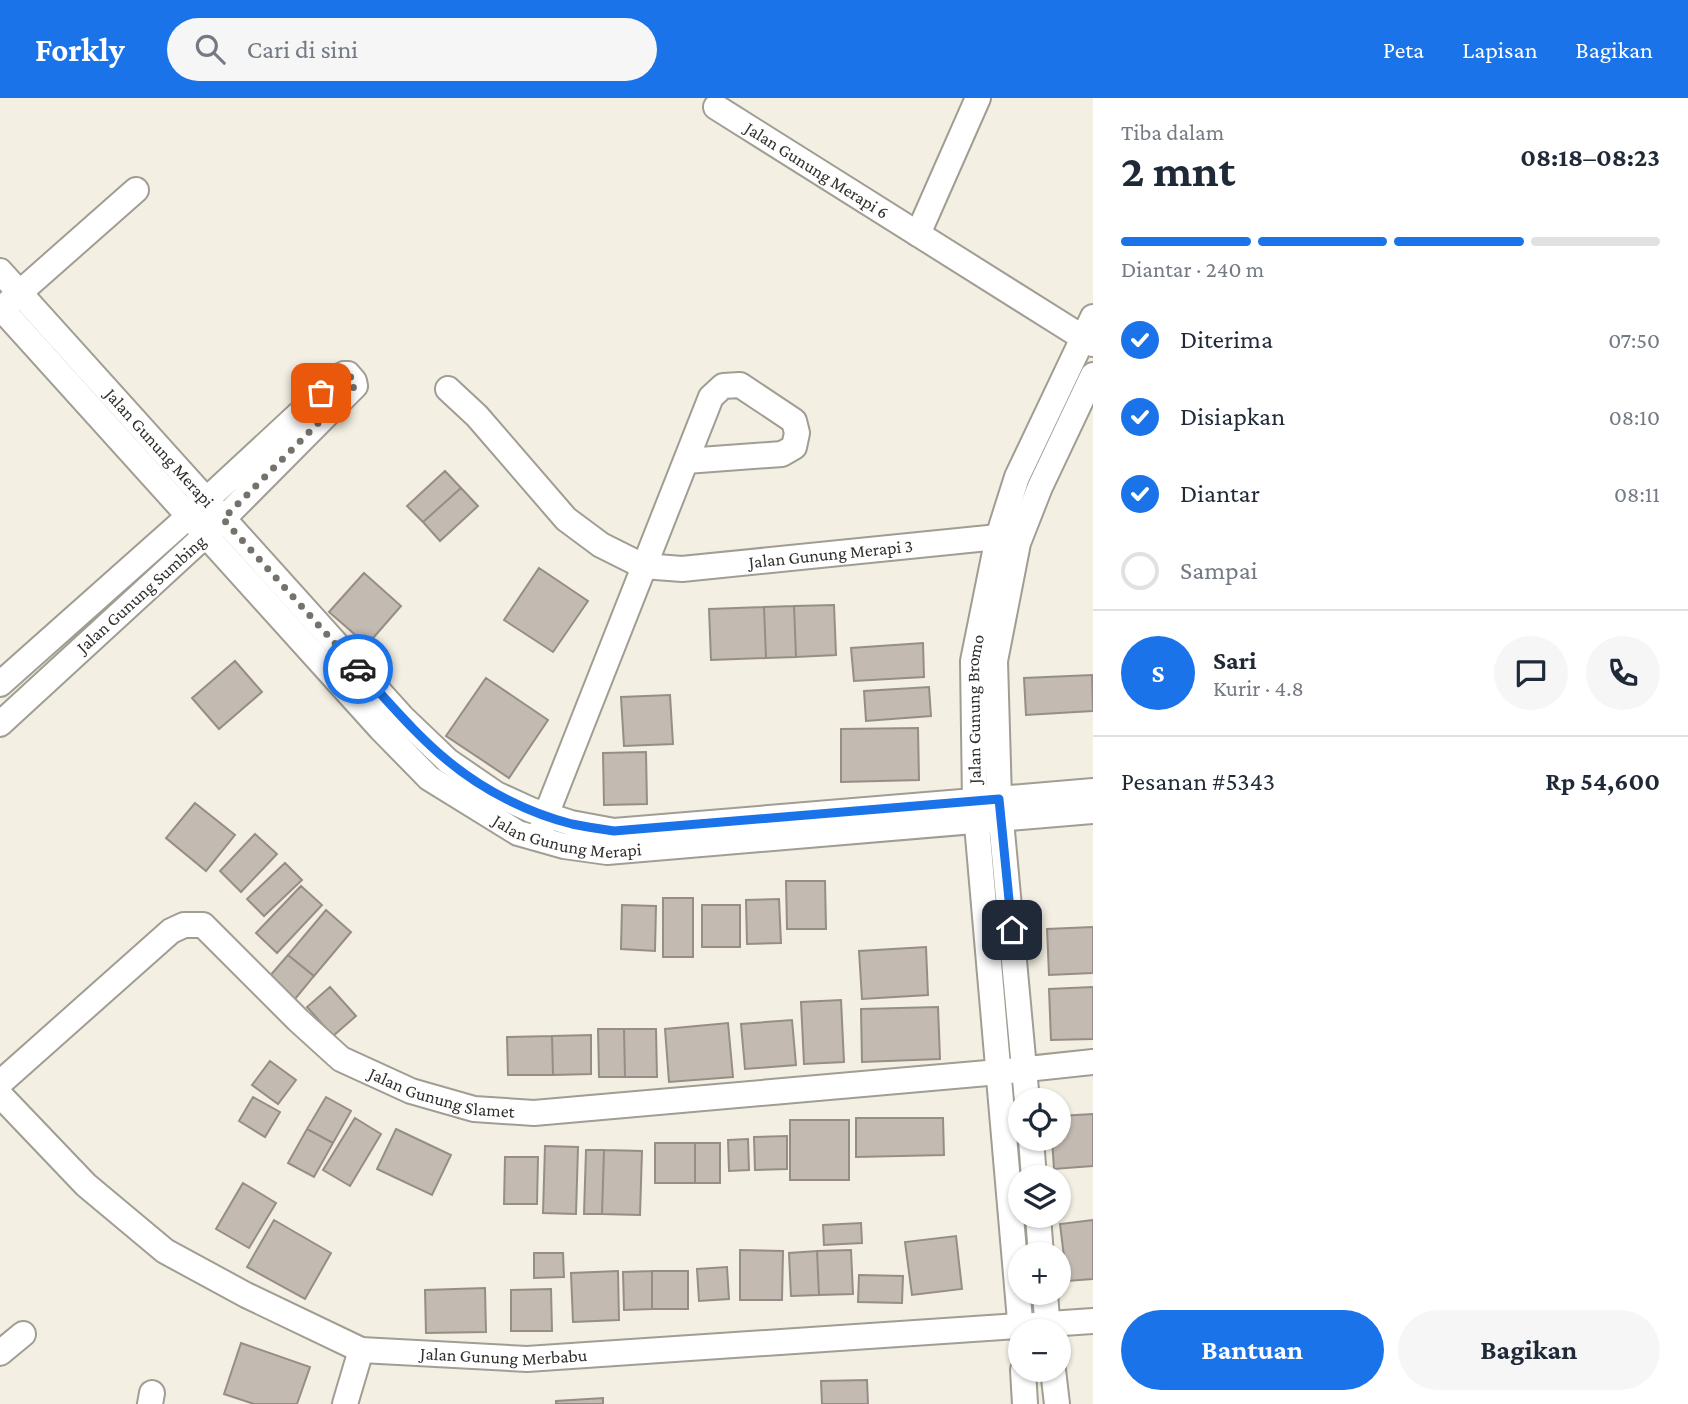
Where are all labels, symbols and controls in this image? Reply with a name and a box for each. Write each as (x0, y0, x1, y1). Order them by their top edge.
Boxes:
search box (167, 18, 657, 81)
icon: search (191, 30, 229, 68)
text: Forkly (35, 31, 125, 68)
text: Cari di sini (247, 35, 358, 64)
text: Peta (1383, 36, 1424, 63)
text: Lapisan (1462, 36, 1538, 63)
text: Bagikan (1576, 36, 1653, 63)
street label: Jalan Gunung Merapi 6 (740, 117, 892, 223)
text: Tiba dalam (1121, 119, 1224, 145)
text: 08:18–08:23 (1520, 143, 1660, 172)
text: 2 mnt (1121, 145, 1235, 196)
text: Diantar · 240 m (1121, 256, 1264, 282)
icon: check (1121, 321, 1159, 359)
text: Diterima (1180, 325, 1273, 354)
text: 07:50 (1608, 327, 1660, 353)
pin (291, 363, 351, 423)
icon: bag (302, 374, 340, 412)
street label: Jalan Gunung Merapi (99, 383, 218, 512)
icon: check (1121, 398, 1159, 436)
text: Disiapkan (1180, 402, 1285, 431)
text: 08:10 (1609, 404, 1660, 430)
icon: check (1121, 475, 1159, 513)
text: Diantar (1180, 479, 1260, 508)
text: 08:11 (1614, 481, 1660, 507)
street label: Jalan Gunung Sumbing (71, 531, 210, 658)
street label: Jalan Gunung Merapi 3 (746, 536, 914, 572)
text: Sampai (1180, 556, 1258, 585)
street label: Jalan Gunung Bromo (963, 633, 988, 786)
courier (323, 634, 393, 704)
button: chat (1494, 636, 1568, 710)
button: phone (1586, 636, 1660, 710)
text: Sari (1213, 646, 1257, 675)
icon: car (339, 650, 377, 688)
text: S (1152, 659, 1165, 688)
text: Kurir · 4.8 (1213, 675, 1304, 701)
text: Pesanan #5343 (1121, 767, 1275, 796)
text: Rp 54,600 (1545, 767, 1660, 796)
street label: Jalan Gunung Merapi (488, 809, 643, 862)
pin (982, 900, 1042, 960)
icon: home (993, 911, 1031, 949)
street label: Jalan Gunung Slamet (364, 1062, 516, 1122)
map controls (1008, 1088, 1071, 1382)
button: locate (1008, 1088, 1071, 1151)
button: layers (1008, 1165, 1071, 1228)
button: + (1008, 1242, 1071, 1305)
button: Bantuan (1121, 1310, 1384, 1390)
button: Bagikan (1398, 1310, 1660, 1390)
button: − (1008, 1319, 1071, 1382)
street label: Jalan Gunung Merbabu (418, 1343, 588, 1369)

